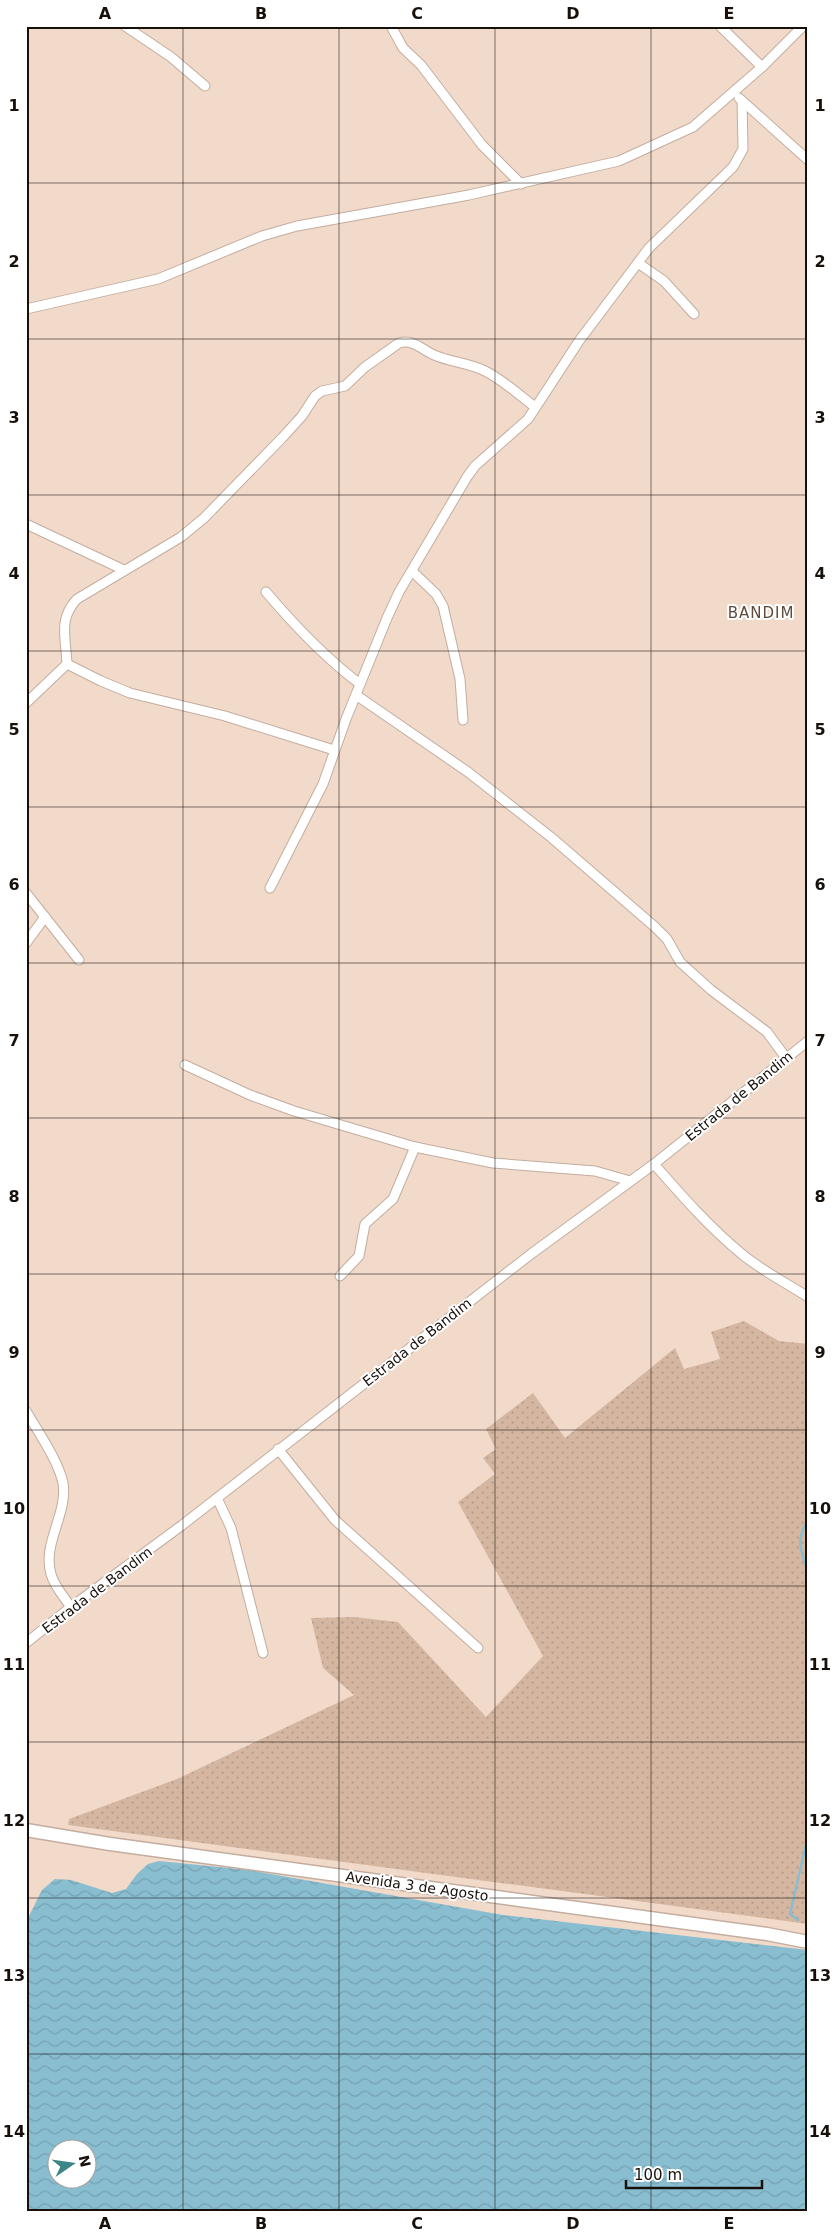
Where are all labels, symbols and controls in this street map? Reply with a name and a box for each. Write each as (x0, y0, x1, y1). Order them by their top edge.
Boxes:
text: A (99, 4, 112, 23)
text: B (255, 4, 267, 23)
text: C (411, 4, 423, 23)
text: D (566, 4, 580, 23)
text: E (724, 4, 734, 23)
text: 1 (8, 96, 20, 115)
text: 1 (814, 96, 826, 115)
text: 2 (8, 252, 20, 271)
text: 2 (814, 252, 826, 271)
text: 3 (8, 408, 20, 427)
text: 3 (814, 408, 826, 427)
text: 4 (8, 564, 20, 583)
text: 4 (814, 564, 826, 583)
district label: BANDIM (728, 604, 794, 622)
text: 5 (8, 720, 20, 739)
text: 5 (814, 720, 826, 739)
text: 6 (8, 875, 20, 894)
text: 6 (814, 875, 826, 894)
text: 7 (8, 1031, 20, 1050)
text: 7 (814, 1031, 826, 1050)
street label: Estrada de Bandim (682, 1048, 796, 1144)
text: 8 (8, 1187, 20, 1206)
text: 8 (814, 1187, 826, 1206)
street label: Estrada de Bandim (360, 1295, 474, 1389)
text: 9 (8, 1343, 20, 1362)
text: 9 (814, 1343, 826, 1362)
text: 10 (3, 1499, 25, 1518)
text: 10 (809, 1499, 831, 1518)
street label: Estrada de Bandim (39, 1543, 155, 1637)
text: 11 (3, 1655, 25, 1674)
text: 11 (809, 1655, 831, 1674)
text: 12 (3, 1811, 25, 1830)
text: 12 (809, 1811, 831, 1830)
street label: Avenida 3 de Agosto (345, 1868, 489, 1904)
text: 13 (3, 1966, 25, 1985)
text: 13 (809, 1966, 831, 1985)
text: 14 (3, 2122, 25, 2141)
text: 14 (809, 2122, 831, 2141)
north arrow (48, 2140, 98, 2190)
text: N (76, 2154, 94, 2169)
scale bar (626, 2157, 763, 2189)
text: 100 m (634, 2166, 682, 2184)
text: A (99, 2214, 112, 2233)
text: B (255, 2214, 267, 2233)
text: C (411, 2214, 423, 2233)
text: D (566, 2214, 580, 2233)
text: E (724, 2214, 734, 2233)

